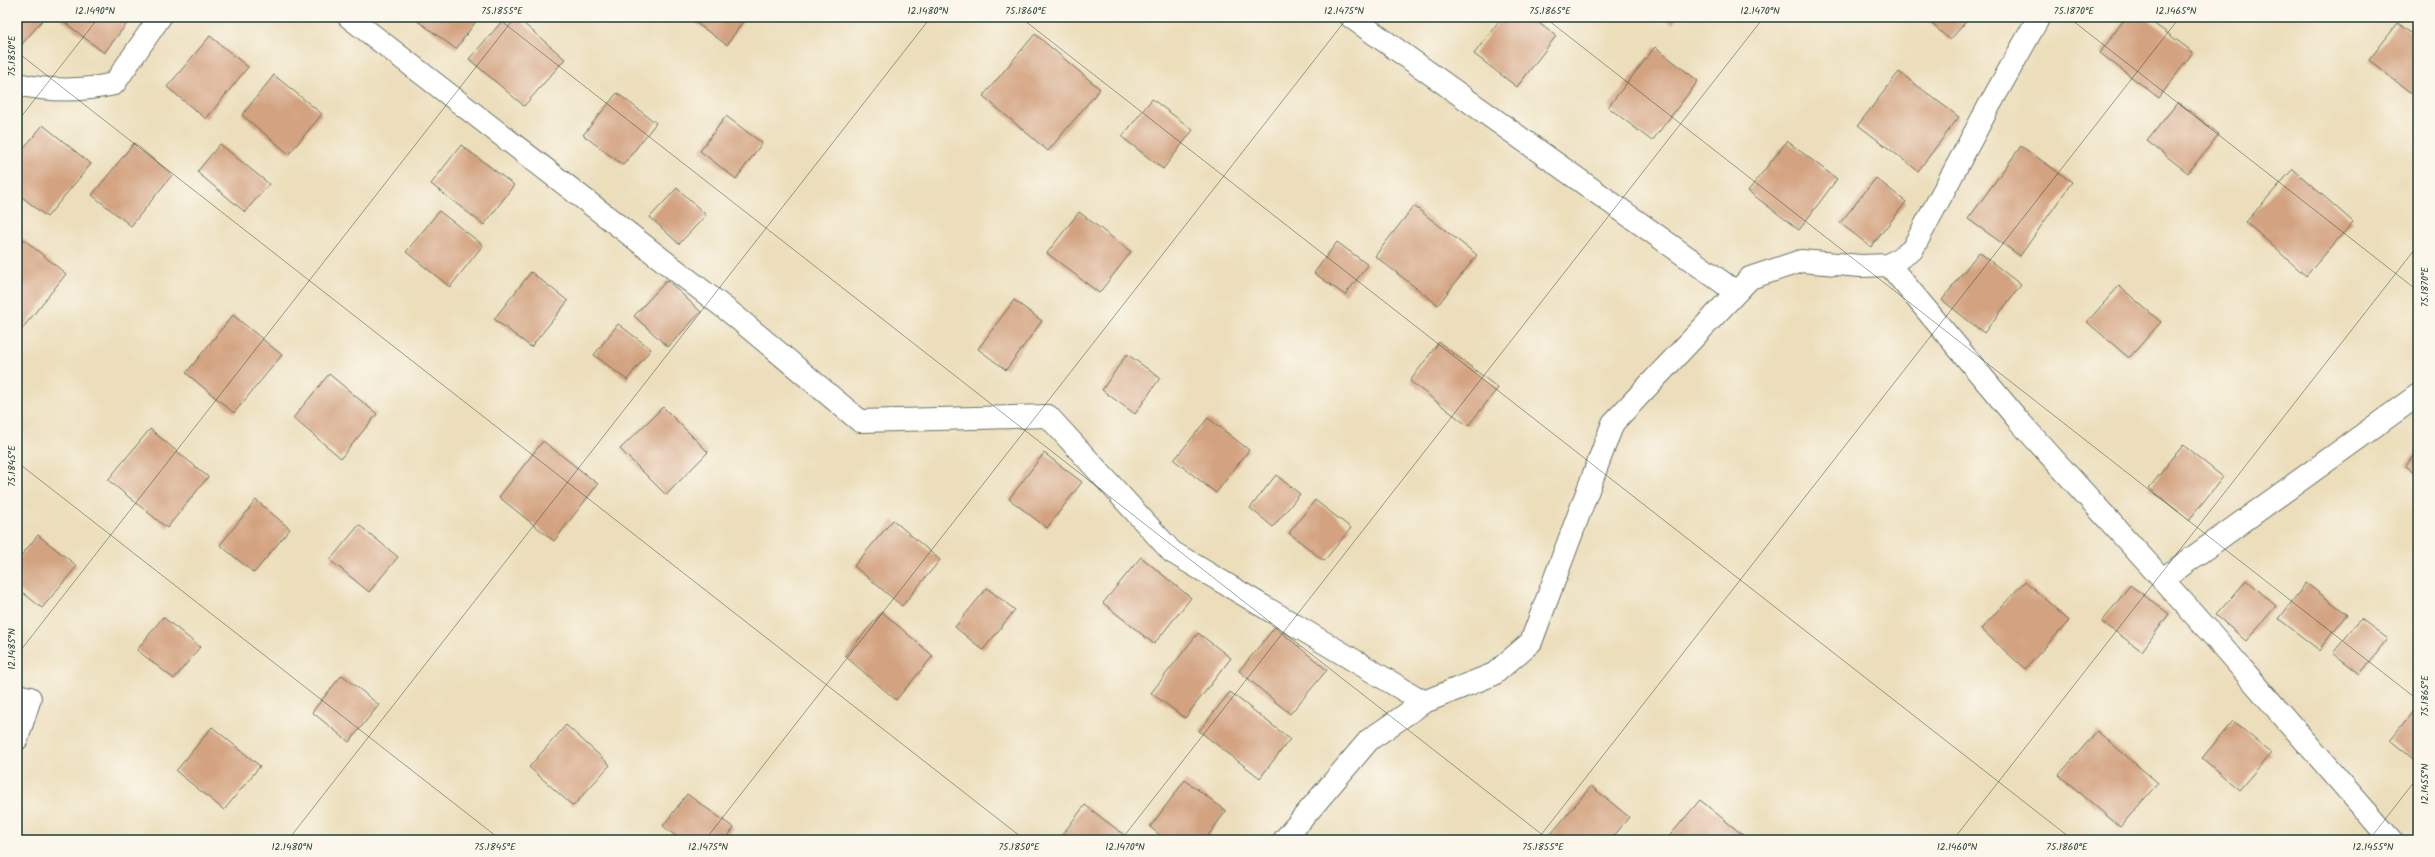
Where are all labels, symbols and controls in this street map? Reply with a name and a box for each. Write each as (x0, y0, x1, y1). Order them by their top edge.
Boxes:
text: 12.1490°N (75, 3, 115, 19)
text: 75.1855°E (481, 3, 524, 19)
text: 12.1480°N (907, 3, 949, 19)
text: 75.1860°E (1005, 3, 1048, 19)
text: 12.1475°N (1324, 3, 1364, 19)
text: 75.1865°E (1529, 3, 1572, 19)
text: 12.1470°N (1740, 3, 1780, 19)
text: 75.1870°E (2054, 3, 2095, 19)
text: 12.1465°N (2155, 3, 2197, 19)
text: 75.1850°E (4, 34, 20, 77)
text: 75.1870°E (2417, 266, 2433, 307)
text: 75.1845°E (4, 444, 20, 487)
text: 12.1485°N (4, 628, 20, 670)
text: 75.1865°E (2417, 674, 2433, 717)
text: 12.1455°N (2417, 763, 2433, 804)
text: 12.1480°N (271, 839, 313, 855)
text: 75.1845°E (474, 839, 517, 855)
text: 12.1475°N (688, 839, 728, 855)
text: 75.1850°E (998, 839, 1041, 855)
text: 12.1470°N (1105, 839, 1145, 855)
text: 75.1855°E (1522, 839, 1565, 855)
text: 12.1460°N (1937, 839, 1978, 855)
text: 75.1860°E (2046, 839, 2089, 855)
text: 12.1455°N (2353, 839, 2394, 855)

